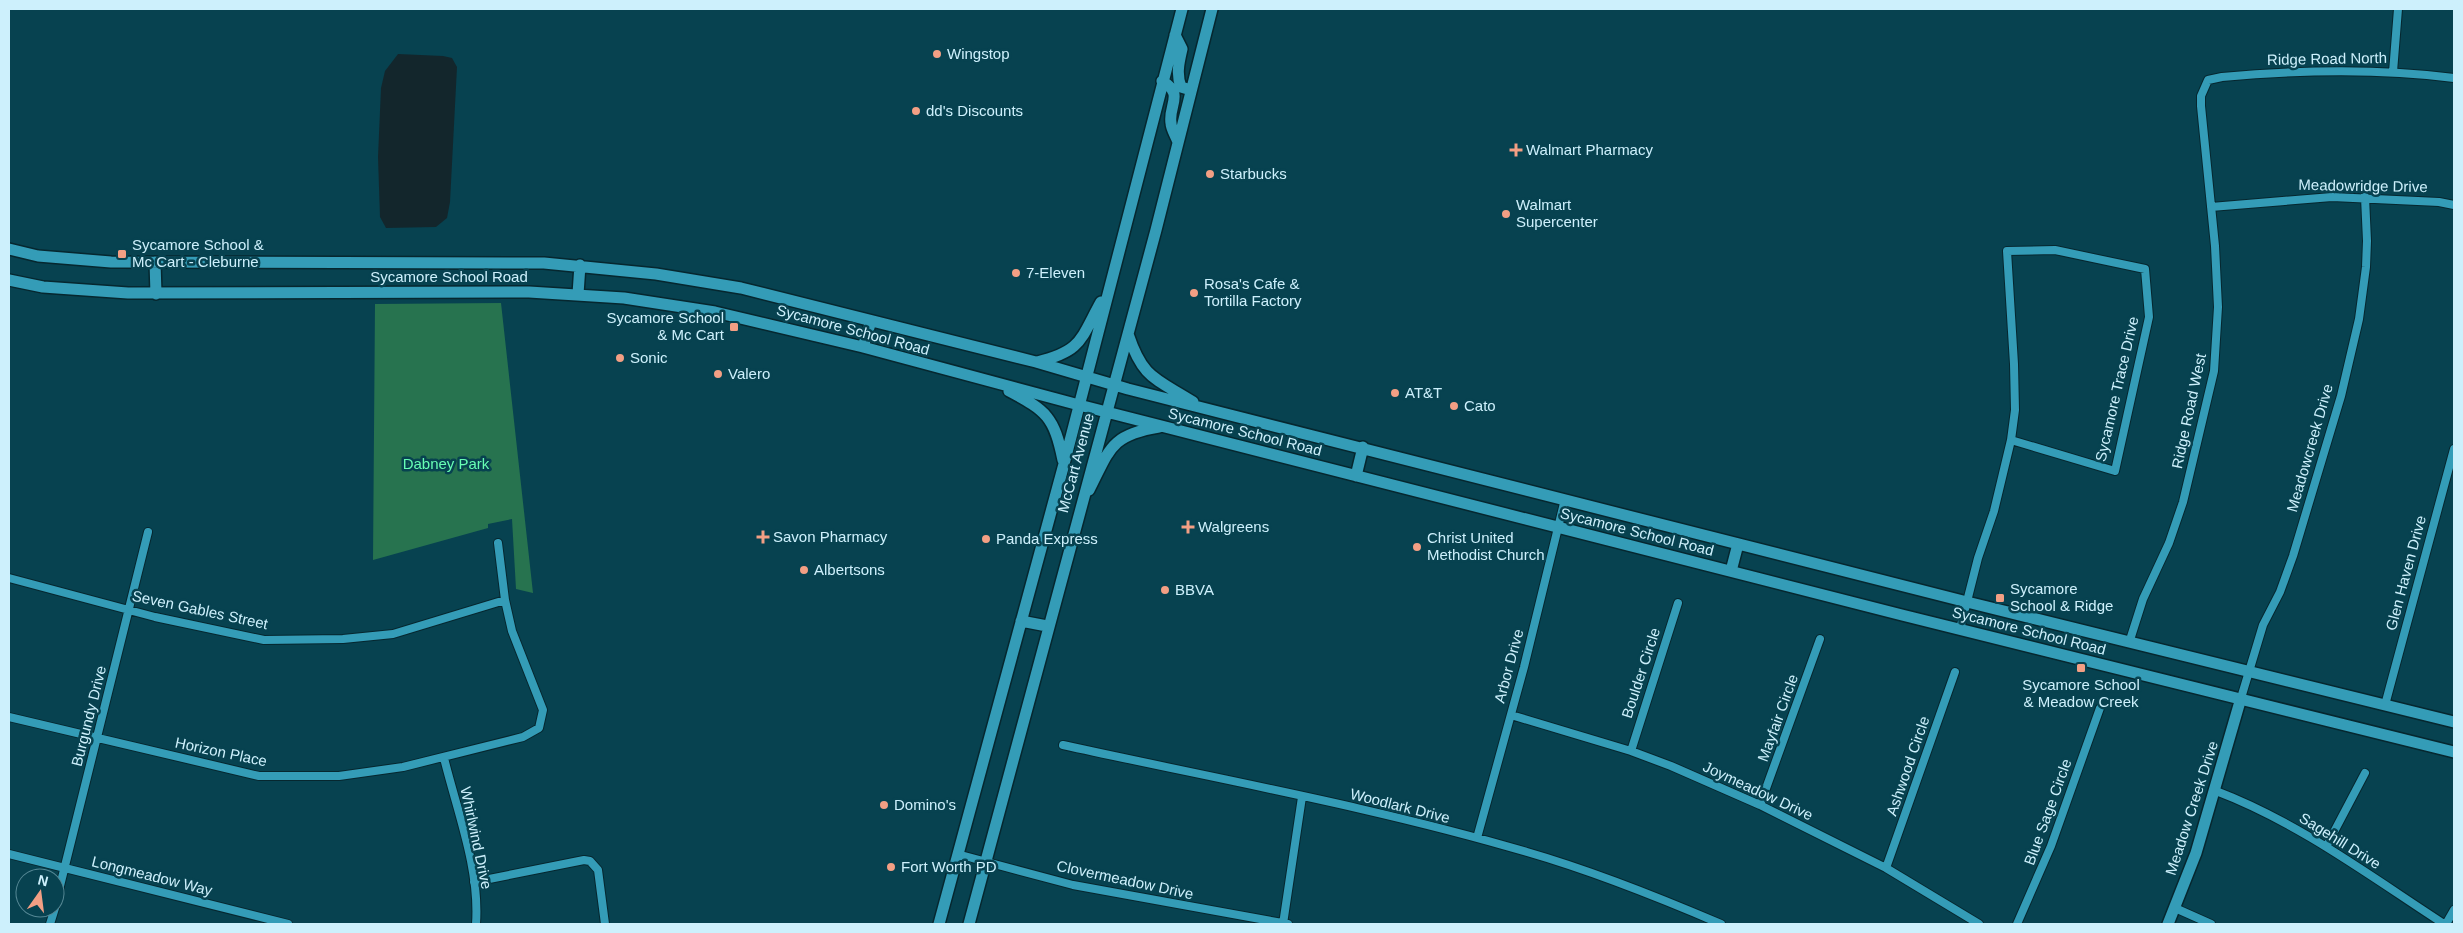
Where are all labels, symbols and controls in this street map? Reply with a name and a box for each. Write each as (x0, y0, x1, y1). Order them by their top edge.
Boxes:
place label: Wingstop (947, 45, 1010, 62)
marker: Wingstop (931, 48, 943, 60)
street label: Ridge Road North (2267, 49, 2387, 68)
place label: dd's Discounts (926, 102, 1023, 119)
marker: dd's Discounts (910, 105, 922, 117)
place label: Walmart Pharmacy (1526, 141, 1653, 158)
marker: Walmart Pharmacy (1510, 144, 1522, 156)
place label: Starbucks (1220, 165, 1287, 182)
marker: Starbucks (1204, 168, 1216, 180)
street label: Meadowridge Drive (2298, 176, 2428, 195)
place label: Walmart Supercenter (1516, 196, 1598, 230)
marker: Walmart Supercenter (1500, 208, 1512, 220)
place label: Sycamore School & Mc Cart - Cleburne (132, 236, 264, 270)
marker: Sycamore School & Mc Cart - Cleburne (116, 248, 128, 260)
place label: 7-Eleven (1026, 264, 1085, 281)
marker: 7-Eleven (1010, 267, 1022, 279)
street label: Sycamore School Road (370, 268, 528, 285)
place label: Rosa's Cafe & Tortilla Factory (1204, 275, 1302, 309)
marker: Rosa's Cafe & Tortilla Factory (1188, 287, 1200, 299)
street label: Sycamore School Road (775, 301, 931, 358)
place label: Sycamore School & Mc Cart (606, 309, 725, 343)
street label: Sycamore Trace Drive (2092, 315, 2141, 463)
marker: Sycamore School & Mc Cart (728, 321, 740, 333)
place label: Sonic (630, 349, 668, 366)
street label: Ridge Road West (2168, 351, 2209, 470)
marker: Sonic (614, 352, 626, 364)
place label: Valero (728, 365, 770, 382)
marker: Valero (712, 368, 724, 380)
street label: Meadowcreek Drive (2283, 382, 2336, 514)
place label: AT&T (1405, 384, 1442, 401)
marker: AT&T (1389, 387, 1401, 399)
place label: Cato (1464, 397, 1496, 414)
marker: Cato (1448, 400, 1460, 412)
street label: Sycamore School Road (1167, 404, 1324, 459)
street label: McCart Avenue (1054, 411, 1097, 514)
park label: Dabney Park (403, 455, 490, 472)
street label: Sycamore School Road (1559, 504, 1716, 559)
street label: Glen Haven Drive (2382, 513, 2429, 632)
place label: Walgreens (1198, 518, 1269, 535)
marker: Walgreens (1182, 521, 1194, 533)
place label: Savon Pharmacy (773, 528, 888, 545)
place label: Christ United Methodist Church (1427, 529, 1545, 563)
place label: Panda Express (996, 530, 1098, 547)
marker: Savon Pharmacy (757, 531, 769, 543)
marker: Panda Express (980, 533, 992, 545)
marker: Christ United Methodist Church (1411, 541, 1423, 553)
place label: Albertsons (814, 561, 885, 578)
marker: Albertsons (798, 564, 810, 576)
place label: Sycamore School & Ridge (2010, 580, 2113, 614)
place label: BBVA (1175, 581, 1214, 598)
marker: BBVA (1159, 584, 1171, 596)
street label: Seven Gables Street (131, 587, 270, 632)
marker: Sycamore School & Ridge (1994, 592, 2006, 604)
street label: Sycamore School Road (1951, 603, 2108, 658)
street label: Boulder Circle (1618, 625, 1663, 720)
street label: Arbor Drive (1490, 627, 1527, 705)
marker: Sycamore School & Meadow Creek (2075, 662, 2087, 674)
street label: Burgundy Drive (68, 664, 109, 768)
street label: Mayfair Circle (1754, 672, 1801, 764)
place label: Sycamore School & Meadow Creek (2022, 676, 2140, 710)
street label: Ashwood Circle (1883, 714, 1933, 818)
street label: Horizon Place (174, 733, 269, 770)
street label: Meadow Creek Drive (2162, 739, 2221, 877)
street label: Blue Sage Circle (2020, 756, 2075, 867)
street label: Joymeadow Drive (1701, 758, 1816, 823)
street label: Whirlwind Drive (457, 785, 496, 891)
street label: Woodlark Drive (1348, 785, 1452, 826)
place label: Domino's (894, 796, 956, 813)
marker: Domino's (878, 799, 890, 811)
street label: Sagehill Drive (2297, 809, 2384, 872)
street label: Longmeadow Way (90, 852, 215, 899)
street label: Clovermeadow Drive (1055, 857, 1195, 902)
place label: Fort Worth PD (901, 858, 997, 875)
marker: Fort Worth PD (885, 861, 897, 873)
north arrow (15, 868, 65, 918)
text: N (36, 871, 50, 889)

